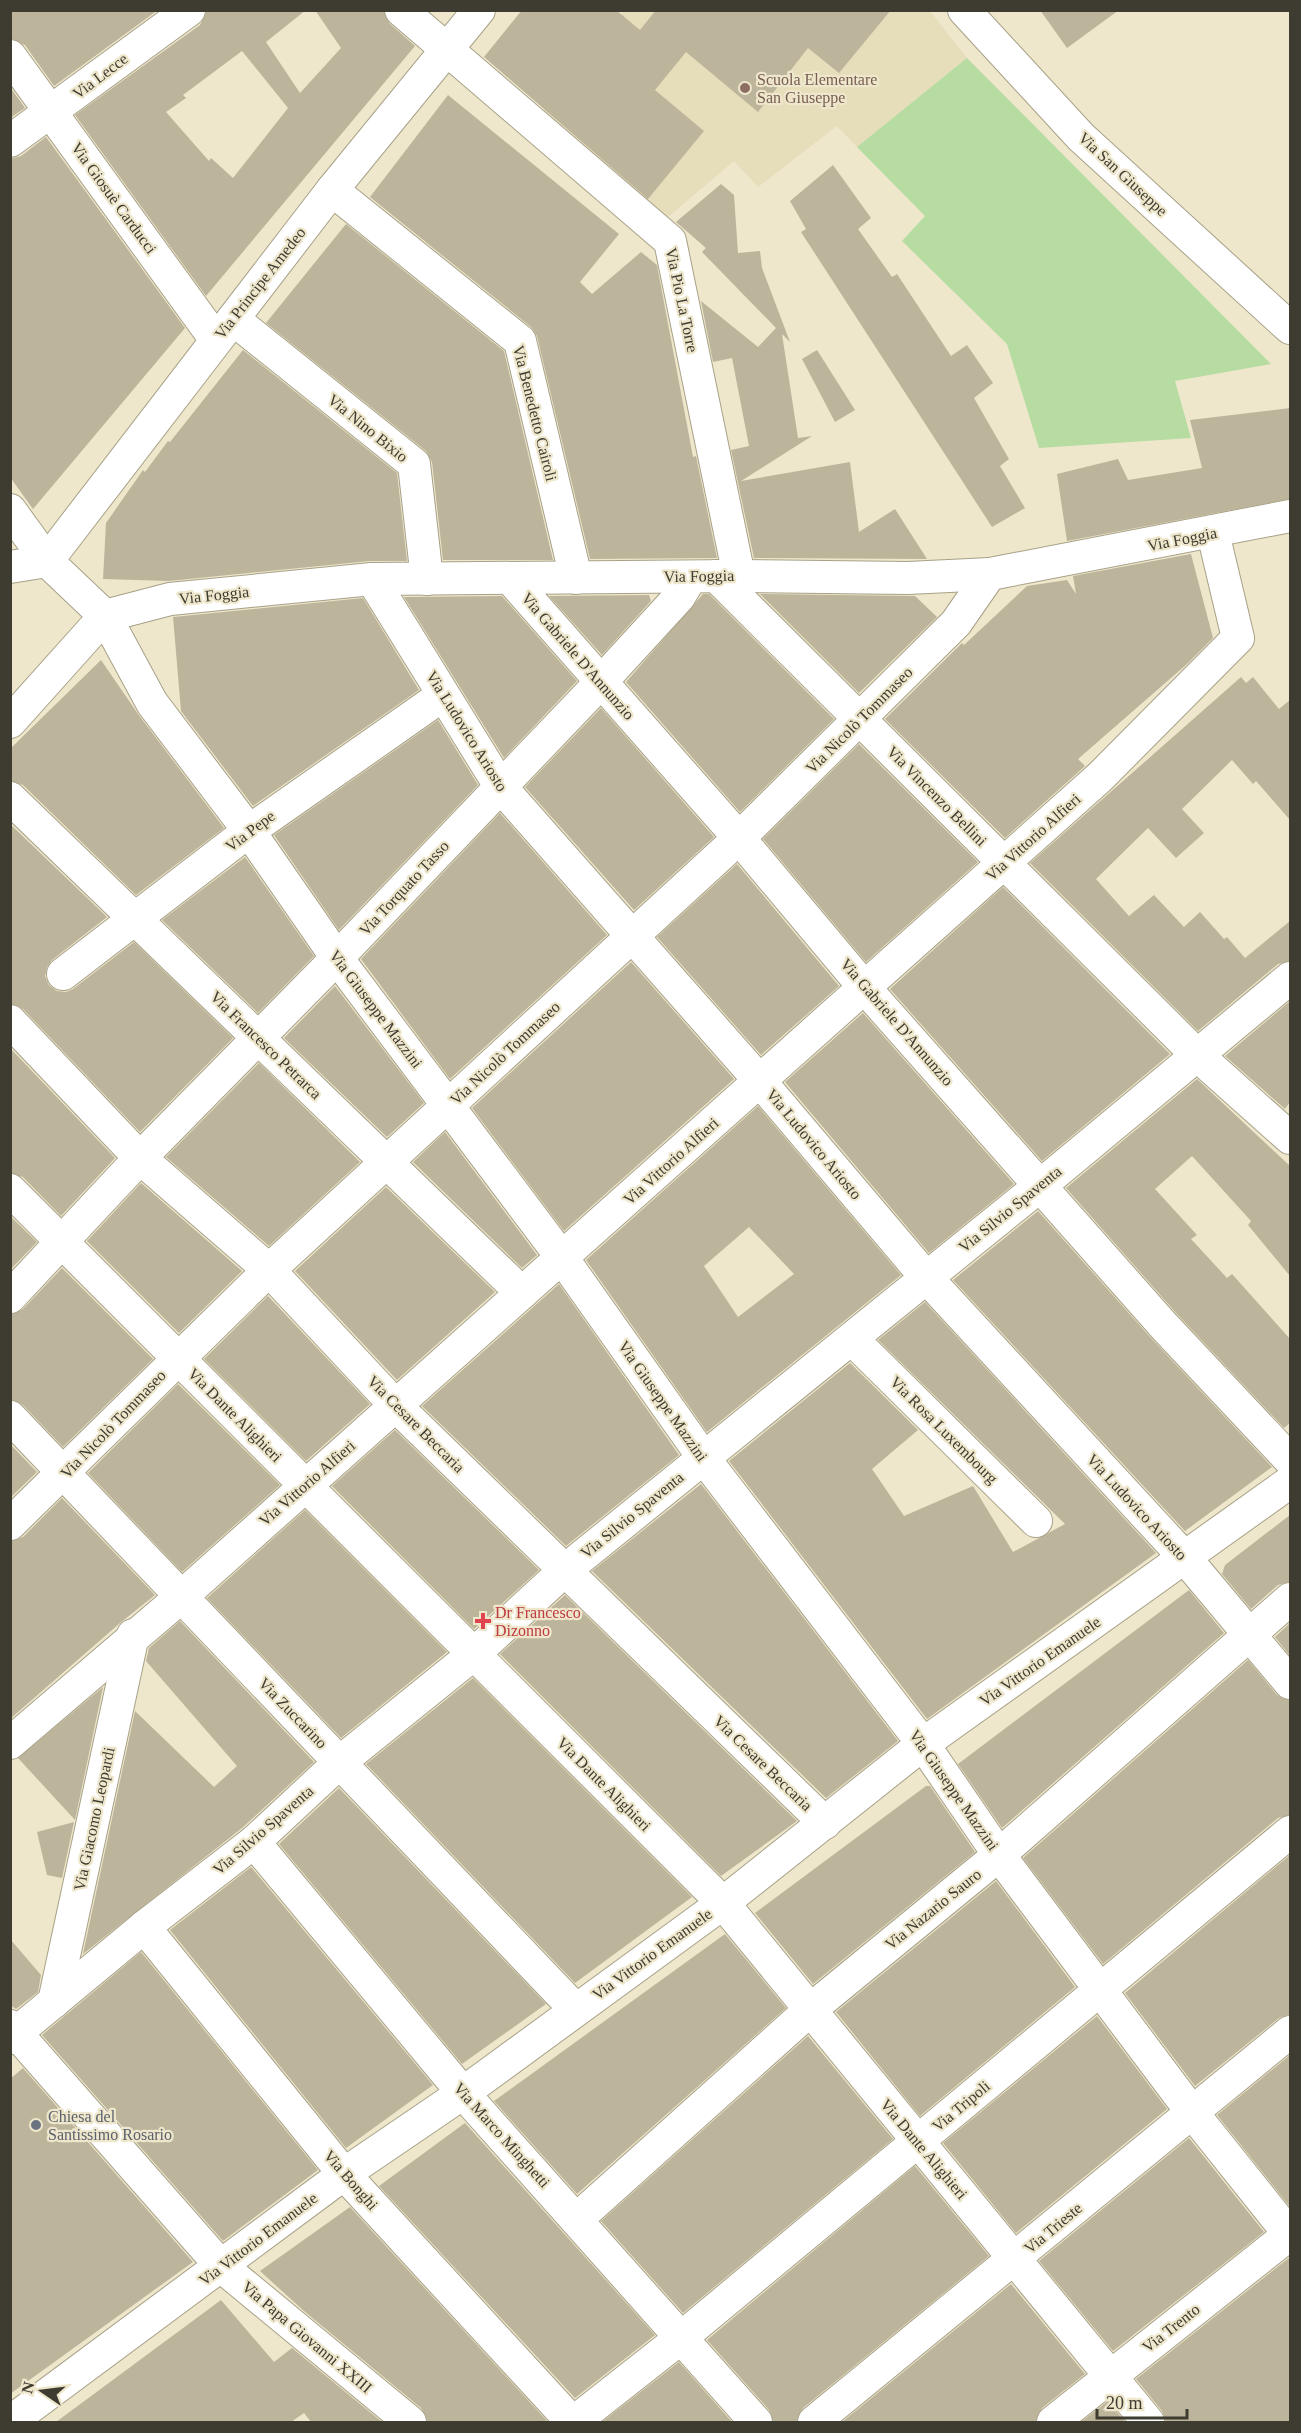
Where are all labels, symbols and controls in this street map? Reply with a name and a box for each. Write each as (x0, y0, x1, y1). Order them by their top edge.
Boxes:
street label: Via Lecce (69, 50, 131, 102)
place label: Scuola Elementare San Giuseppe (757, 71, 877, 107)
marker: Scuola Elementare San Giuseppe (738, 81, 752, 95)
street label: Via San Giuseppe (1075, 129, 1171, 220)
street label: Via Giosuè Carducci (68, 139, 160, 257)
street label: Via Principe Amedeo (211, 224, 310, 343)
street label: Via Pio La Torre (663, 246, 701, 354)
street label: Via Benedetto Cairoli (510, 343, 560, 483)
street label: Via Nino Bixio (325, 391, 411, 465)
street label: Via Foggia (1146, 524, 1218, 555)
street label: Via Foggia (664, 567, 734, 586)
street label: Via Foggia (178, 583, 250, 608)
street label: Via Gabriele D'Annunzio (518, 589, 638, 723)
street label: Via Nicolò Tommaseo (802, 663, 916, 777)
street label: Via Ludovico Ariosto (423, 668, 511, 794)
street label: Via Vincenzo Bellini (884, 743, 991, 850)
street label: Via Vittorio Alfieri (982, 790, 1084, 884)
street label: Via Pepe (222, 807, 279, 856)
street label: Via Torquato Tasso (356, 837, 453, 940)
street label: Via Giuseppe Mazzini (325, 947, 426, 1072)
street label: Via Gabriele D'Annunzio (837, 955, 957, 1089)
street label: Via Francesco Petrarca (207, 988, 325, 1102)
street label: Via Nicolò Tommaseo (447, 998, 563, 1108)
street label: Via Ludovico Ariosto (763, 1085, 865, 1203)
street label: Via Vittorio Alfieri (620, 1114, 722, 1208)
street label: Via Silvio Spaventa (955, 1162, 1065, 1256)
street label: Via Giuseppe Mazzini (614, 1338, 711, 1465)
street label: Via Dante Alighieri (184, 1365, 286, 1466)
street label: Via Nicolò Tommaseo (57, 1367, 169, 1481)
street label: Via Cesare Beccaria (364, 1372, 468, 1476)
street label: Via Rosa Luxembourg (886, 1373, 1001, 1488)
street label: Via Vittorio Alfieri (256, 1436, 359, 1529)
street label: Via Ludovico Ariosto (1084, 1451, 1190, 1563)
street label: Via Silvio Spaventa (577, 1468, 687, 1562)
place label: Dr Francesco Dizonno (495, 1604, 581, 1639)
street label: Via Vittorio Emanuele (976, 1613, 1104, 1709)
marker: Dr Francesco Dizonno (476, 1614, 490, 1628)
street label: Via Zuccarino (255, 1674, 331, 1752)
street label: Via Cesare Beccaria (710, 1712, 816, 1814)
street label: Via Giuseppe Mazzini (905, 1727, 1002, 1854)
street label: Via Dante Alighieri (553, 1734, 655, 1835)
street label: Via Giacomo Leopardi (70, 1745, 119, 1893)
street label: Via Silvio Spaventa (209, 1782, 317, 1879)
street label: Via Nazario Sauro (882, 1865, 984, 1953)
street label: Via Vittorio Emanuele (589, 1905, 715, 2003)
street label: Via Tripoli (929, 2077, 994, 2136)
street label: Via Marco Minghetti (450, 2079, 554, 2192)
street label: Via Dante Alighieri (876, 2096, 971, 2203)
place label: Chiesa del Santissimo Rosario (48, 2108, 172, 2143)
marker: Chiesa del Santissimo Rosario (29, 2118, 43, 2132)
street label: Via Bonghi (320, 2147, 382, 2214)
street label: Via Vittorio Emanuele (196, 2189, 320, 2289)
street label: Via Trieste (1021, 2199, 1085, 2257)
street label: Via Papa Giovanni XXIII (238, 2278, 375, 2397)
street label: Via Trento (1139, 2300, 1203, 2356)
north arrow (12, 2361, 72, 2421)
text: N (18, 2379, 38, 2395)
scale bar (1097, 2382, 1187, 2420)
text: 20 m (1106, 2393, 1143, 2413)

